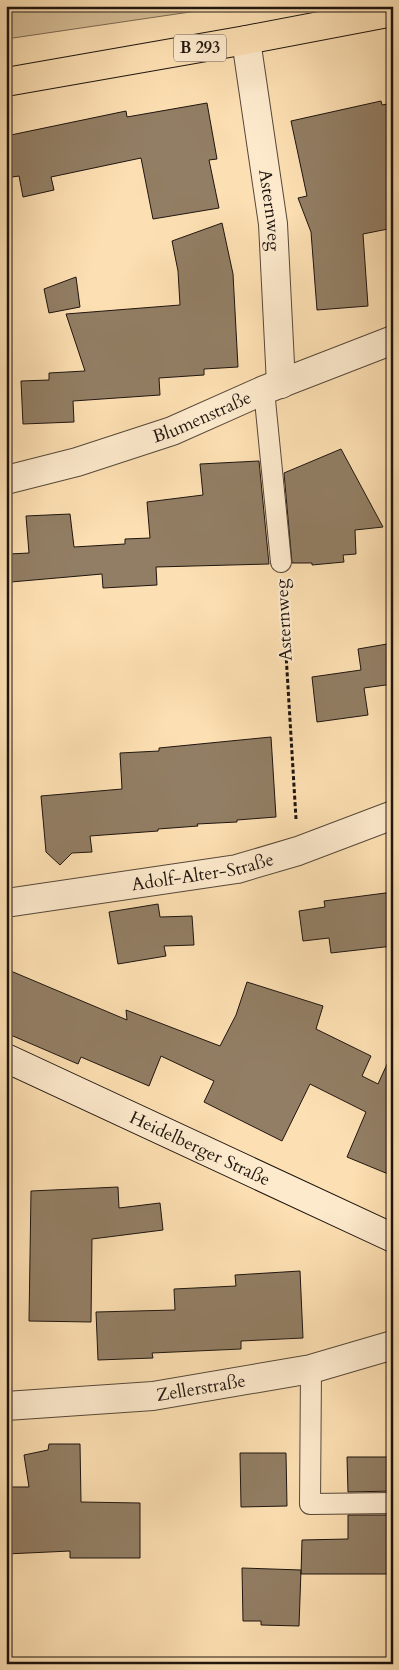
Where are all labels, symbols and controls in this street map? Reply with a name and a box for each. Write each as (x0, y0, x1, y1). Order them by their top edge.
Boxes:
road number: B 293 (174, 34, 226, 62)
street label: Asternweg (253, 168, 287, 253)
street label: Blumenstraße (149, 385, 255, 449)
street label: Asternweg (269, 577, 299, 662)
street label: Adolf-Alter-Straße (130, 846, 277, 897)
street label: Heidelberger Straße (125, 1105, 275, 1192)
street label: Zellerstraße (155, 1368, 247, 1408)

